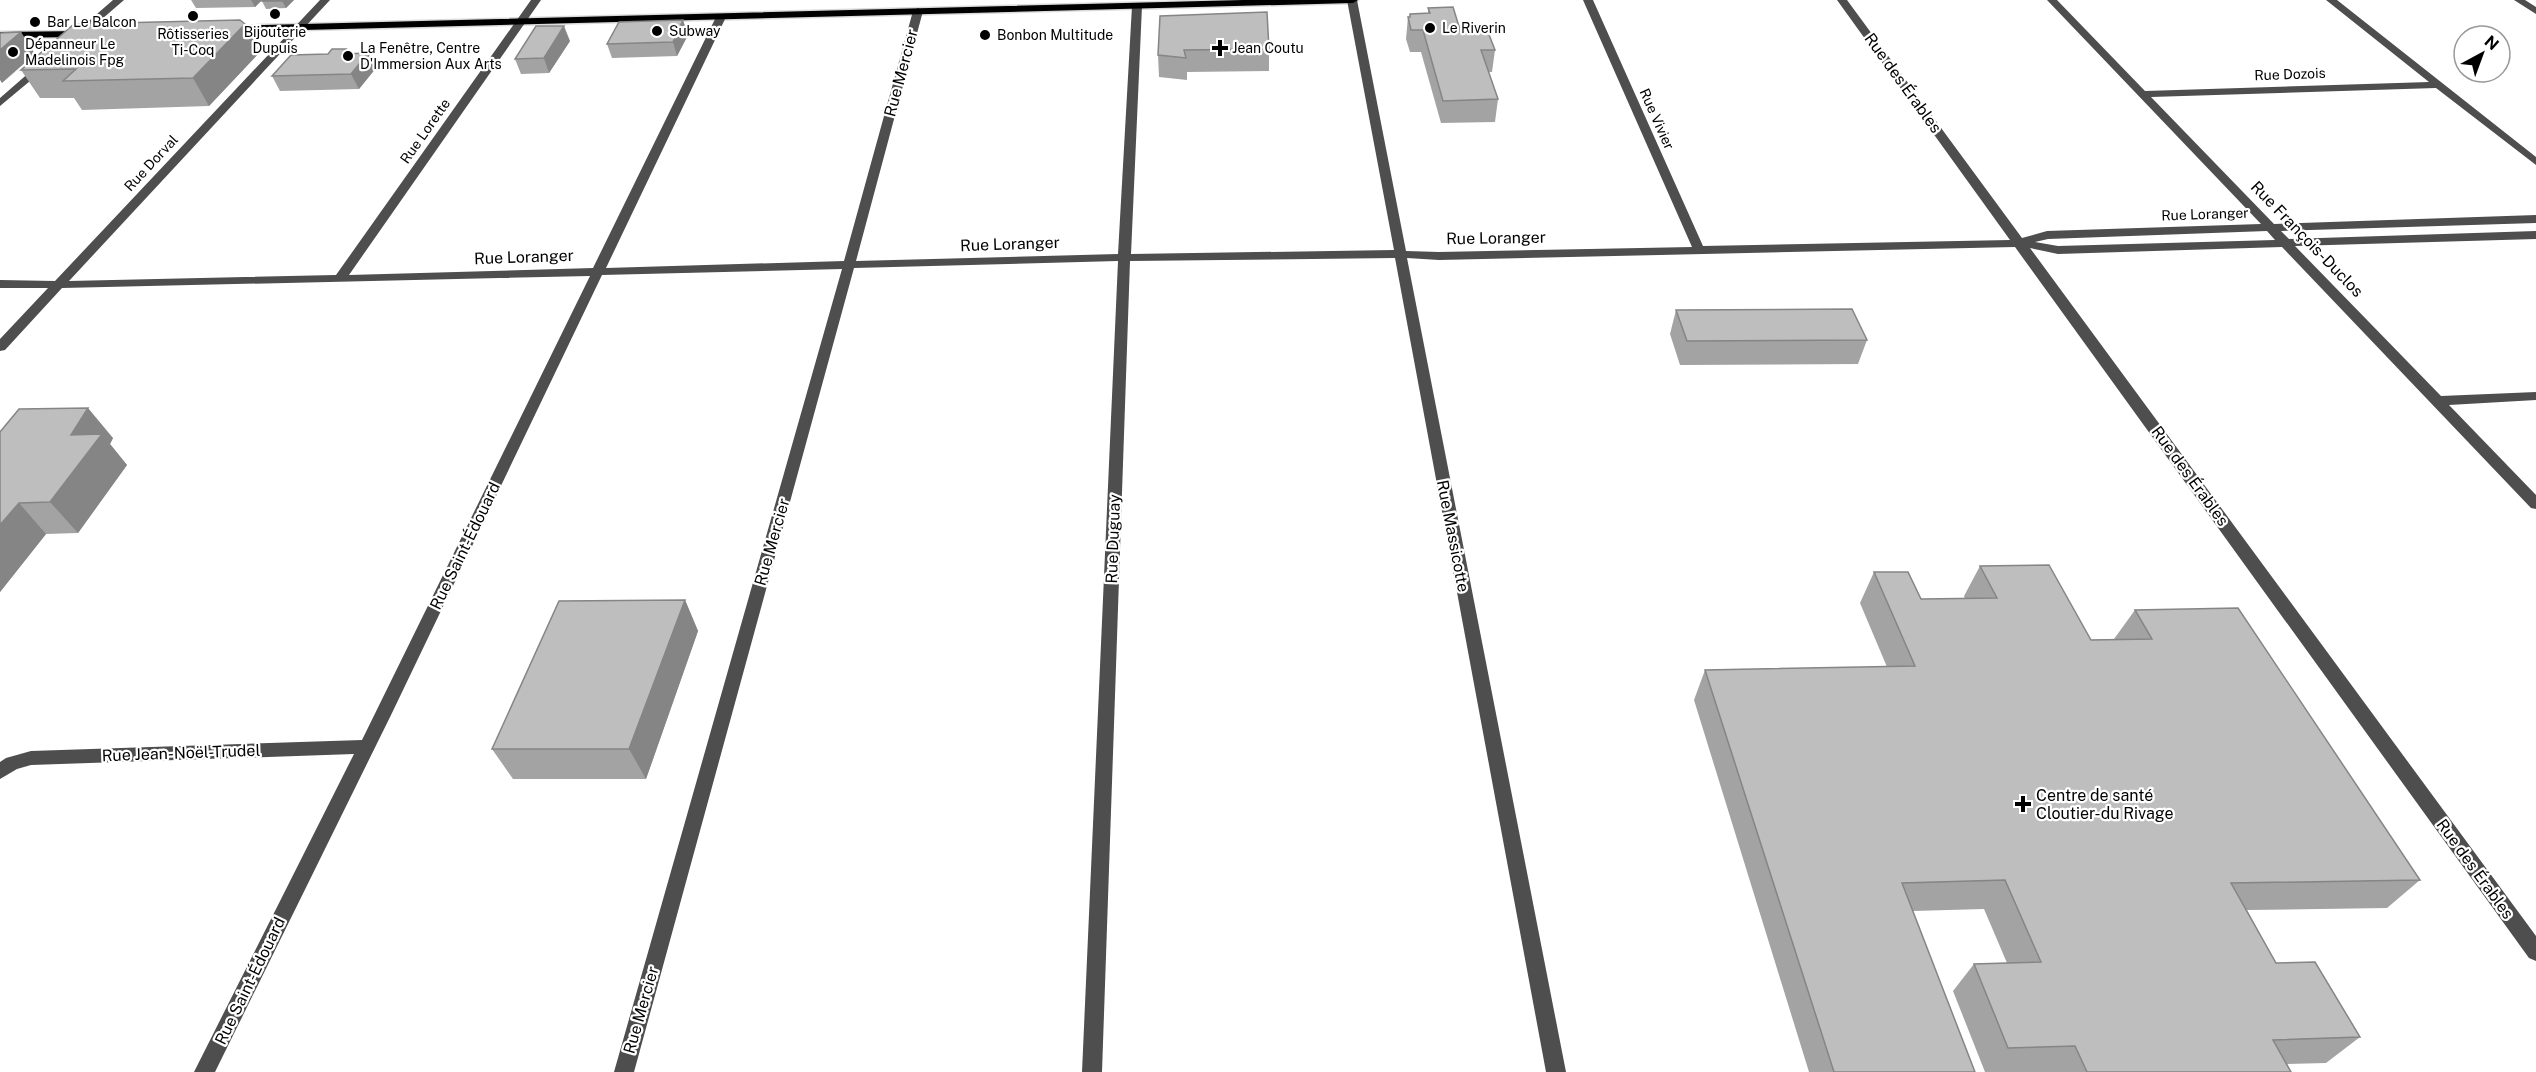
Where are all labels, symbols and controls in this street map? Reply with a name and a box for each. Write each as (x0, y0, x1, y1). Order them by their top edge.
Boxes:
marker: Bijouterie Dupuis (268, 7, 282, 21)
marker: Rôtisseries Ti-Coq (186, 9, 200, 23)
place label: Bar Le Balcon (47, 14, 137, 30)
marker: Bar Le Balcon (28, 15, 42, 29)
place label: Le Riverin (1442, 20, 1506, 36)
marker: Le Riverin (1423, 21, 1437, 35)
place label: Subway (669, 23, 721, 39)
place label: Bijouterie Dupuis (244, 24, 306, 56)
marker: Subway (650, 24, 664, 38)
north arrow (2452, 24, 2512, 84)
place label: Rôtisseries Ti-Coq (157, 26, 229, 58)
street label: Rue Mercier (880, 27, 922, 119)
place label: Bonbon Multitude (997, 27, 1113, 43)
marker: Bonbon Multitude (978, 28, 992, 42)
street label: Rue des Érables (1860, 29, 1946, 137)
text: N (2481, 32, 2502, 54)
place label: Dépanneur Le Madelinois Fpg (25, 36, 125, 68)
place label: La Fenêtre, Centre D'Immersion Aux Arts (360, 40, 502, 72)
place label: Jean Coutu (1232, 40, 1304, 56)
marker: Jean Coutu (1213, 41, 1227, 55)
marker: Dépanneur Le Madelinois Fpg (6, 45, 20, 59)
marker: La Fenêtre, Centre D'Immersion Aux Arts (341, 49, 355, 63)
street label: Rue Dozois (2254, 65, 2326, 83)
street label: Rue Vivier (1636, 86, 1678, 152)
street label: Rue Lorette (397, 95, 453, 166)
street label: Rue Dorval (121, 132, 181, 194)
street label: Rue François-Duclos (2247, 177, 2367, 301)
street label: Rue Loranger (2161, 204, 2249, 224)
street label: Rue Loranger (1446, 228, 1546, 248)
street label: Rue Loranger (960, 233, 1060, 255)
street label: Rue Loranger (474, 246, 574, 268)
street label: Rue des Érables (2147, 422, 2233, 530)
street label: Rue Massicotte (1433, 478, 1473, 594)
street label: Rue Saint-Édouard (425, 479, 504, 613)
street label: Rue Duguay (1102, 494, 1124, 584)
street label: Rue Mercier (750, 496, 794, 588)
street label: Rue Jean-Noël-Trudel (101, 741, 261, 765)
place label: Centre de santé Cloutier-du Rivage (2036, 786, 2174, 823)
marker: Centre de santé Cloutier-du Rivage (2014, 795, 2032, 813)
street label: Rue des Érables (2432, 815, 2518, 923)
street label: Rue Saint-Édouard (210, 914, 289, 1048)
street label: Rue Mercier (619, 964, 663, 1056)

